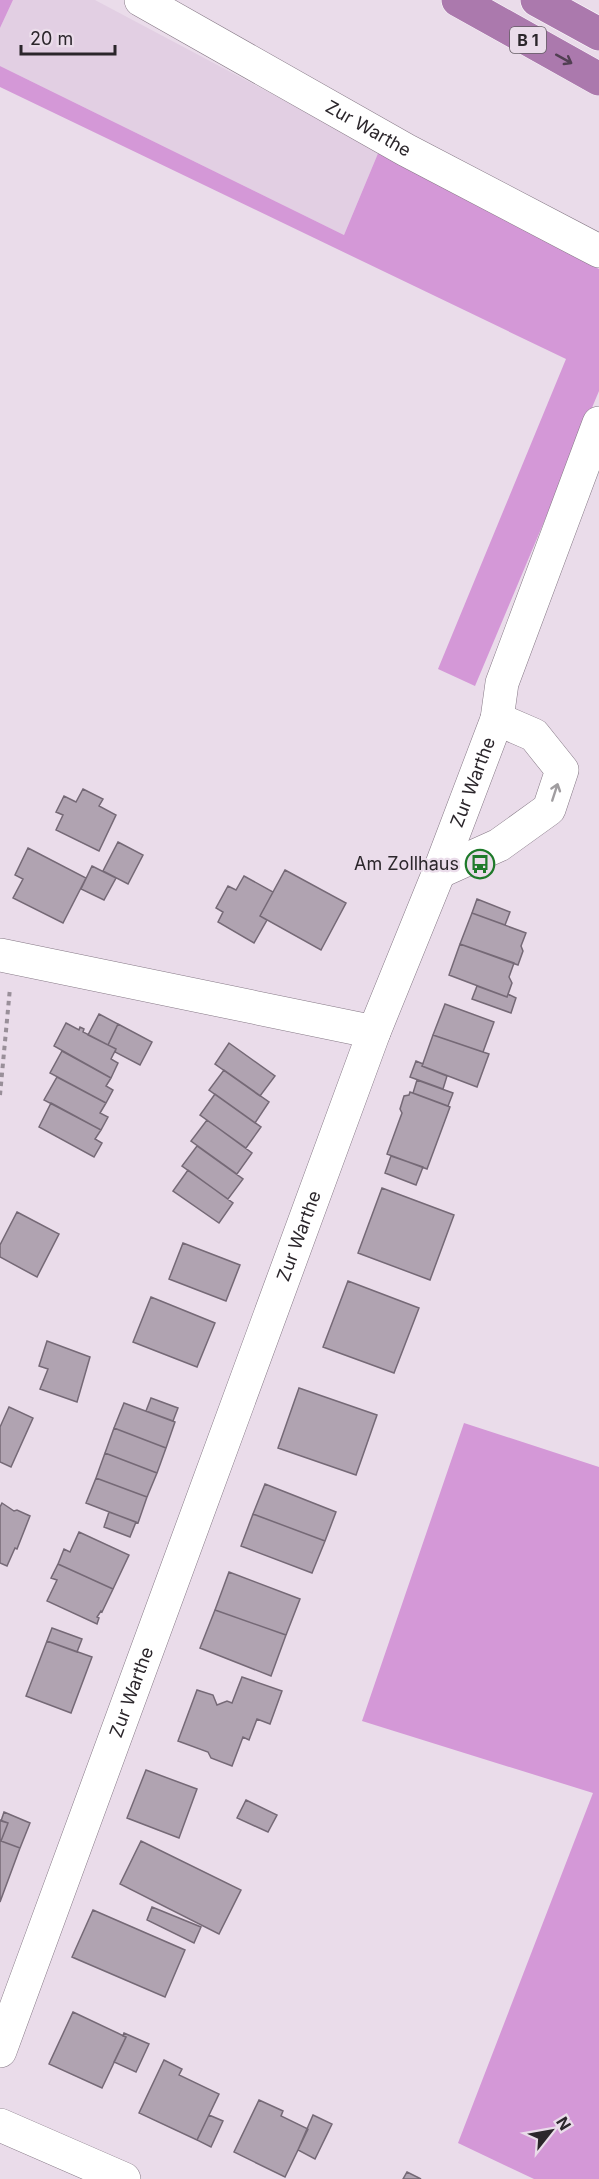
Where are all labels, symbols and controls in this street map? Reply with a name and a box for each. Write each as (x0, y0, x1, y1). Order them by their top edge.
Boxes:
scale bar (21, 18, 116, 56)
road number: B 1 (510, 27, 546, 53)
text: 20 m (30, 28, 73, 49)
one-way arrow (555, 54, 572, 66)
street label: Zur Warthe (322, 96, 415, 161)
street label: Zur Warthe (446, 734, 499, 830)
one-way arrow (550, 783, 561, 802)
bus stop icon: Am Zollhaus (464, 848, 496, 880)
place label: Am Zollhaus (354, 853, 459, 874)
street label: Zur Warthe (272, 1188, 325, 1284)
street label: Zur Warthe (105, 1644, 157, 1740)
north arrow (521, 2101, 581, 2161)
text: N (552, 2113, 576, 2134)

